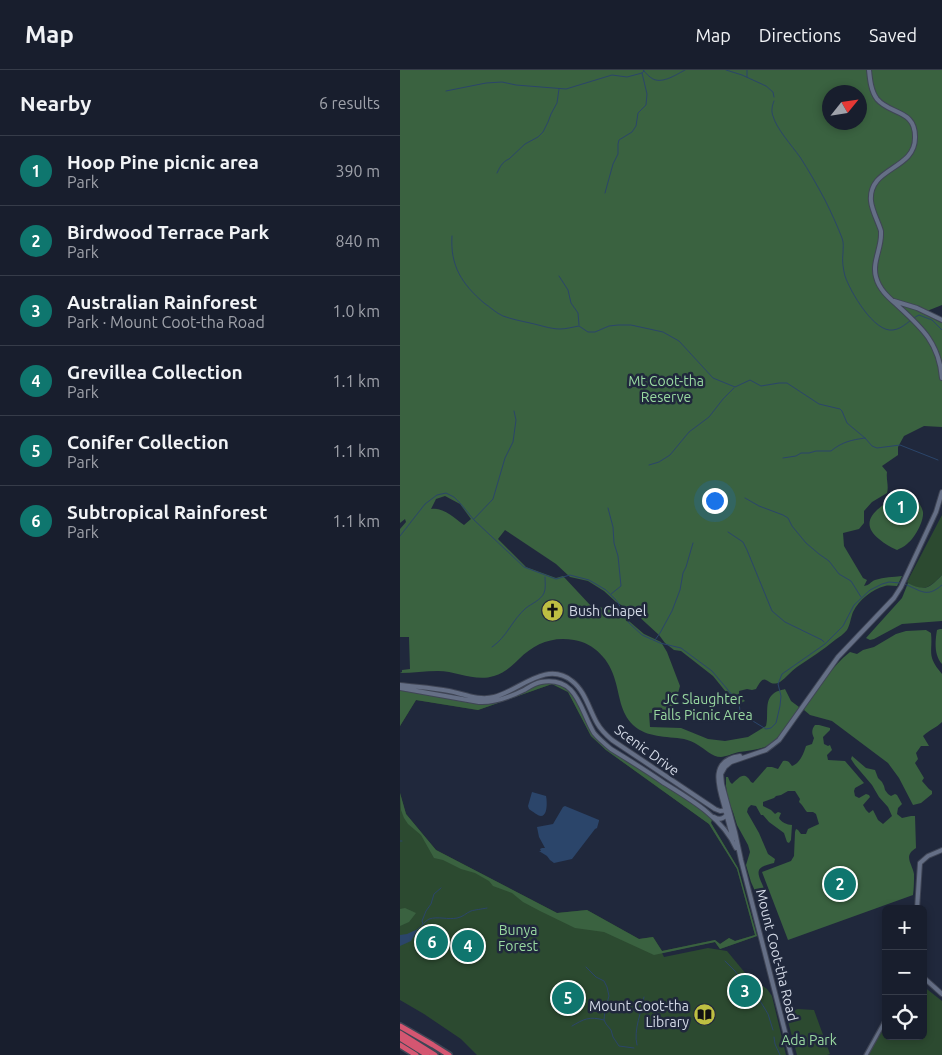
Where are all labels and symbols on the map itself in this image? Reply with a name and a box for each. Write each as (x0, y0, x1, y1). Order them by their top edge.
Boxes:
north arrow (822, 85, 867, 130)
park label: Mt Coot-tha Reserve (628, 373, 704, 405)
your location (702, 488, 728, 514)
pin: 1 (885, 488, 917, 526)
church icon: Bush Chapel (541, 599, 565, 623)
place label: Bush Chapel (569, 603, 647, 619)
park label: JC Slaughter Falls Picnic Area (653, 691, 753, 723)
street label: Scenic Drive (612, 721, 682, 779)
pin: 2 (824, 865, 856, 903)
street label: Mount Coot-tha Road (753, 887, 801, 1023)
park label: Bunya Forest (498, 922, 539, 954)
pin: 6 (416, 923, 448, 961)
pin: 4 (452, 927, 484, 965)
pin: 3 (729, 972, 761, 1010)
pin: 5 (552, 979, 584, 1017)
place label: Mount Coot-tha Library (589, 998, 689, 1030)
library icon: Mount Coot-tha Library (693, 1002, 717, 1026)
park label: Ada Park (781, 1032, 837, 1048)

